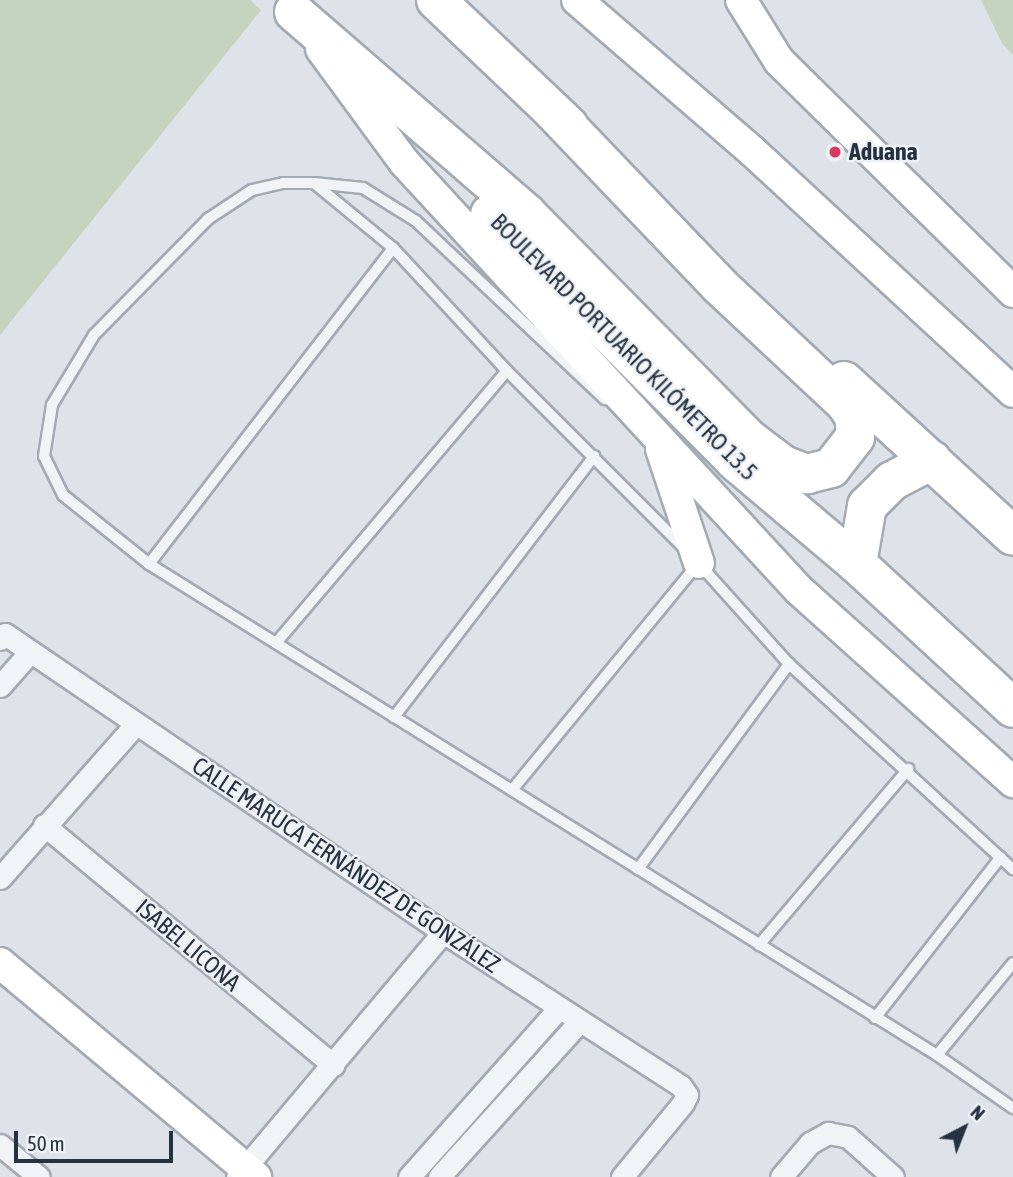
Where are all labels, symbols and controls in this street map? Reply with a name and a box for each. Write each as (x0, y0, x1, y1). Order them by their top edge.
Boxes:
place label: Aduana (849, 138, 918, 166)
marker: Aduana (827, 144, 843, 160)
street label: BOULEVARD PORTUARIO KILÓMETRO 13.5 (485, 208, 763, 486)
street label: CALLE MARUCA FERNÁNDEZ DE GONZÁLEZ (187, 751, 505, 979)
street label: ISABEL LICONA (130, 893, 246, 997)
north arrow (929, 1093, 999, 1163)
text: N (967, 1100, 990, 1124)
scale bar (18, 1118, 177, 1162)
text: 50 m (27, 1131, 65, 1155)

